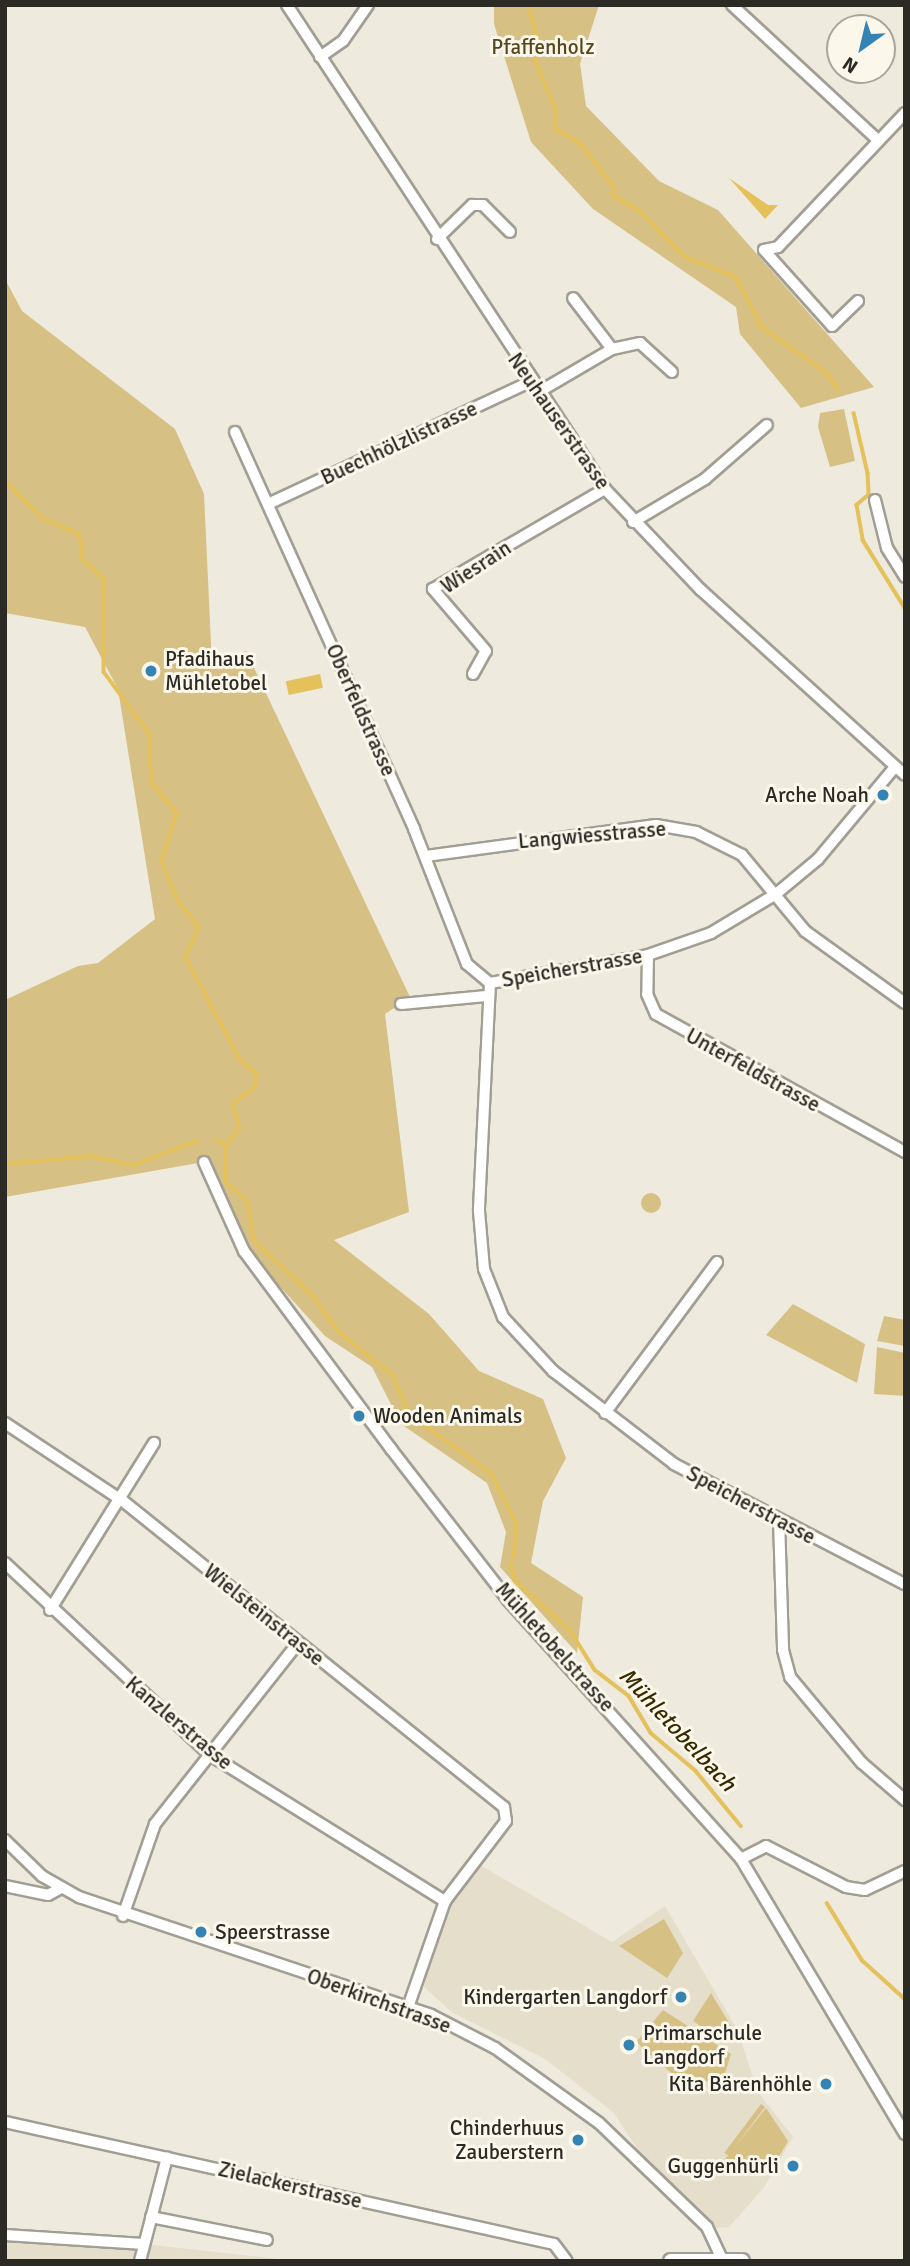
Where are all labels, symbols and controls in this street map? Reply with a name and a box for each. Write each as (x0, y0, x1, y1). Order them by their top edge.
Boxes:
north arrow (826, 14, 896, 84)
park label: Pfaffenholz (491, 34, 595, 60)
text: N (838, 51, 863, 78)
street label: Neuhauserstrasse (503, 348, 615, 494)
street label: Buechhölzlistrasse (317, 396, 481, 490)
street label: Wiesrain (436, 535, 516, 599)
street label: Oberfeldstrasse (321, 640, 401, 780)
place label: Pfadihaus Mühletobel (165, 646, 267, 696)
marker: Pfadihaus Mühletobel (143, 663, 159, 679)
place label: Arche Noah (765, 782, 869, 808)
marker: Arche Noah (875, 787, 891, 803)
street label: Langwiesstrasse (517, 816, 667, 854)
street label: Speicherstrasse (500, 943, 644, 993)
street label: Unterfeldstrasse (681, 1023, 825, 1117)
place label: Wooden Animals (373, 1403, 522, 1429)
marker: Wooden Animals (351, 1408, 367, 1424)
street label: Speicherstrasse (682, 1460, 820, 1550)
street label: Wielsteinstrasse (199, 1559, 329, 1671)
street label: Mühletobelstrasse (490, 1577, 620, 1717)
water label: Mühletobelbach (613, 1662, 741, 1798)
street label: Kanzlerstrasse (120, 1671, 238, 1775)
place label: Speerstrasse (215, 1919, 330, 1945)
marker: Speerstrasse (193, 1924, 209, 1940)
street label: Oberkirchstrasse (303, 1963, 455, 2039)
place label: Kindergarten Langdorf (463, 1984, 667, 2010)
marker: Kindergarten Langdorf (673, 1989, 689, 2005)
place label: Primarschule Langdorf (643, 2020, 762, 2070)
marker: Primarschule Langdorf (621, 2037, 637, 2053)
place label: Kita Bärenhöhle (668, 2071, 812, 2097)
marker: Kita Bärenhöhle (818, 2076, 834, 2092)
place label: Chinderhuus Zauberstern (450, 2115, 564, 2165)
marker: Chinderhuus Zauberstern (570, 2132, 586, 2148)
place label: Guggenhürli (667, 2153, 779, 2179)
street label: Zielackerstrasse (216, 2156, 364, 2214)
marker: Guggenhürli (785, 2158, 801, 2174)

